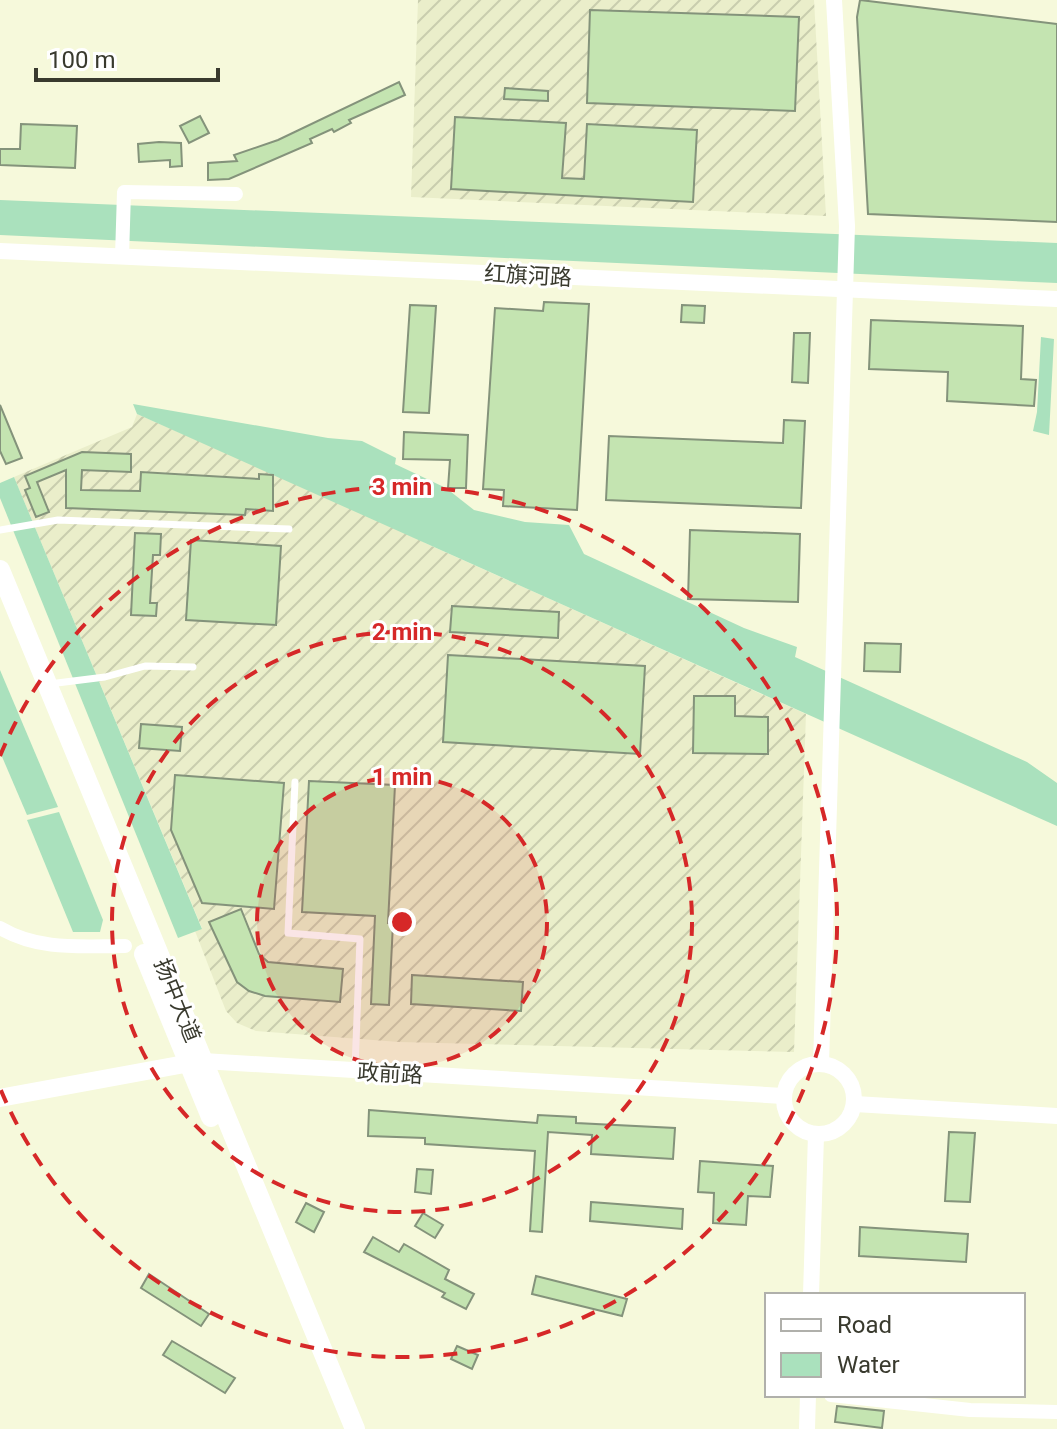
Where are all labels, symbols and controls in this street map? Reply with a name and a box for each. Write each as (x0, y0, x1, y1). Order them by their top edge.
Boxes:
scale bar (36, 32, 218, 82)
text: 100 m (48, 46, 115, 74)
street label: 红旗河路 (483, 261, 573, 290)
text: 3 min (372, 473, 432, 501)
text: 2 min (372, 618, 432, 646)
text: 1 min (372, 763, 432, 791)
centre of rings (388, 908, 416, 936)
street label: 扬中大道 (149, 955, 206, 1046)
street label: 政前路 (356, 1059, 424, 1088)
legend (765, 1293, 1025, 1397)
text: Road (837, 1311, 892, 1339)
text: Water (837, 1351, 900, 1379)

